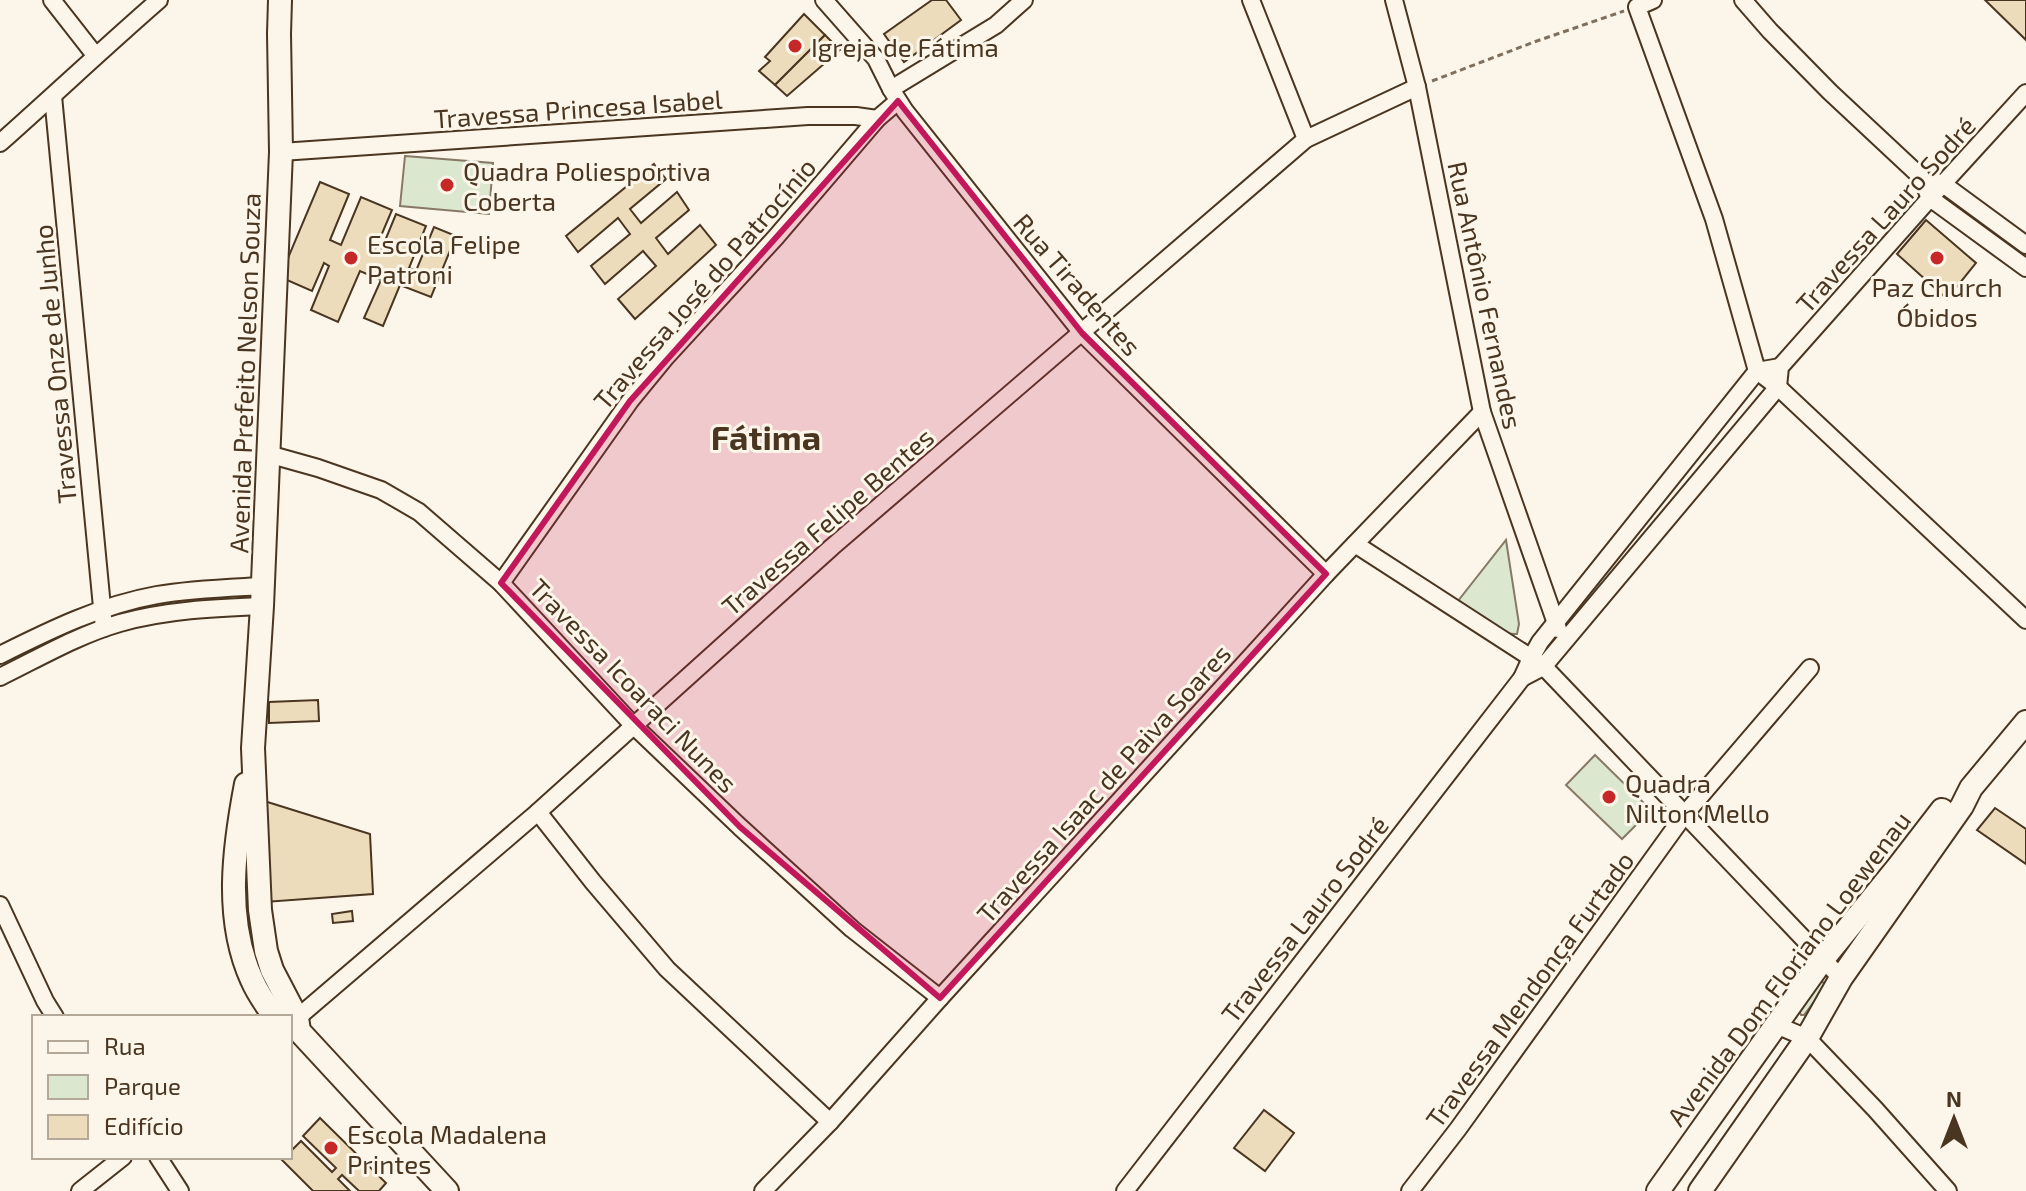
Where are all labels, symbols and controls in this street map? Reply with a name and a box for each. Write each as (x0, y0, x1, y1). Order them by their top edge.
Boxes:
place label: Igreja de Fátima (811, 31, 999, 62)
marker: Igreja de Fátima (786, 37, 804, 55)
street label: Travessa Princesa Isabel (433, 82, 724, 134)
street label: Travessa Lauro Sodré (1789, 110, 1981, 318)
street label: Travessa José do Patrocínio (586, 151, 822, 415)
place label: Quadra Poliesportiva Coberta (463, 155, 711, 216)
street label: Rua Antônio Fernandes (1442, 158, 1530, 432)
marker: Quadra Poliesportiva Coberta (438, 176, 456, 194)
street label: Avenida Prefeito Nelson Souza (222, 192, 266, 554)
street label: Rua Tiradentes (1008, 207, 1148, 361)
street label: Travessa Onze de Junho (26, 223, 82, 505)
place label: Escola Felipe Patroni (367, 228, 521, 289)
marker: Escola Felipe Patroni (342, 249, 360, 267)
marker: Paz Church Óbidos (1928, 249, 1946, 267)
place label: Paz Church Óbidos (1871, 271, 2003, 332)
district label: Fátima (711, 416, 821, 457)
street label: Travessa Felipe Bentes (715, 421, 939, 621)
street label: Travessa Icoaraci Nunes (524, 572, 744, 798)
street label: Travessa Isaac de Paiva Soares (970, 637, 1236, 929)
place label: Quadra Nilton Mello (1625, 767, 1770, 828)
marker: Quadra Nilton Mello (1600, 788, 1618, 806)
street label: Avenida Dom Floriano Loewenau (1660, 805, 1916, 1131)
street label: Travessa Lauro Sodré (1214, 810, 1394, 1028)
street label: Travessa Mendonça Furtado (1418, 845, 1641, 1134)
legend (32, 1015, 292, 1159)
text: Rua (104, 1031, 146, 1060)
text: Parque (104, 1071, 181, 1100)
north arrow (1914, 1079, 1994, 1159)
text: N (1946, 1085, 1962, 1111)
text: Edifício (104, 1111, 184, 1140)
place label: Escola Madalena Printes (347, 1118, 547, 1179)
marker: Escola Madalena Printes (322, 1139, 340, 1157)

